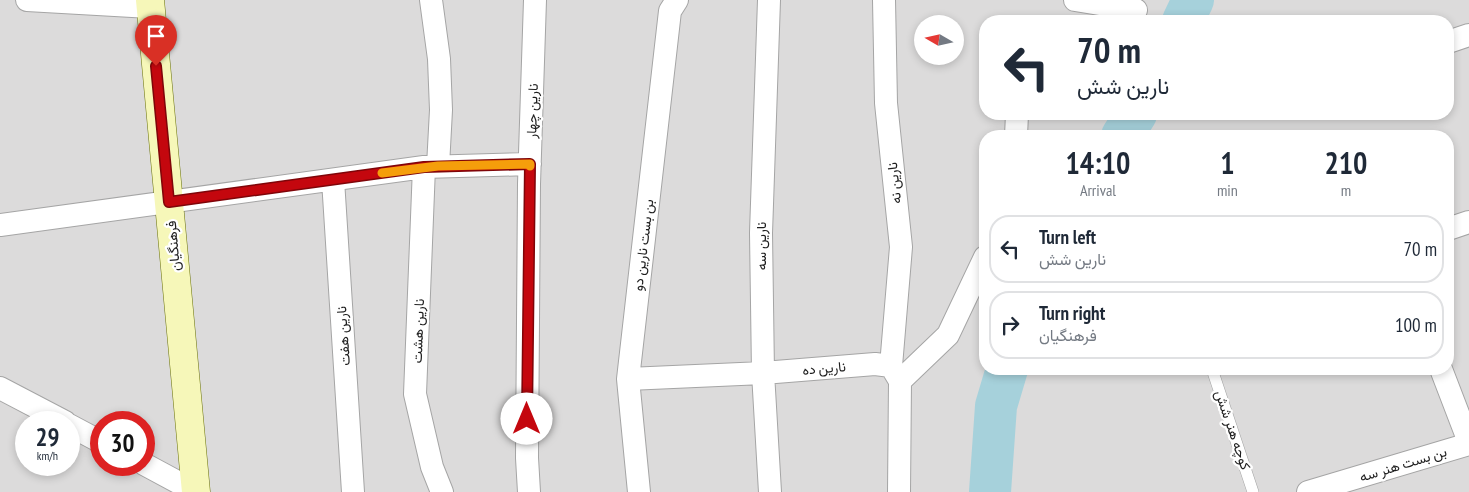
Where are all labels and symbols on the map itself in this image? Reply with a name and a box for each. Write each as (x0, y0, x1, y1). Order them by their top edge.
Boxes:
pin (135, 15, 177, 66)
north arrow (914, 15, 964, 65)
street label: نارین چهار (522, 83, 543, 140)
street label: نارین نه (883, 161, 905, 205)
street label: بن بست نارین دو (628, 198, 658, 292)
street label: فرهنگیان (162, 220, 184, 272)
street label: نارین سه (752, 222, 770, 270)
street label: نارین هشت (408, 298, 428, 364)
street label: نارین هفت (332, 305, 354, 367)
street label: نارین ده (802, 357, 846, 379)
street label: کوچه هنر شش (1210, 388, 1255, 473)
position arrow (500, 392, 552, 444)
speed limit sign: 30 (90, 411, 155, 476)
street label: بن بست هنر سه (1357, 442, 1449, 486)

